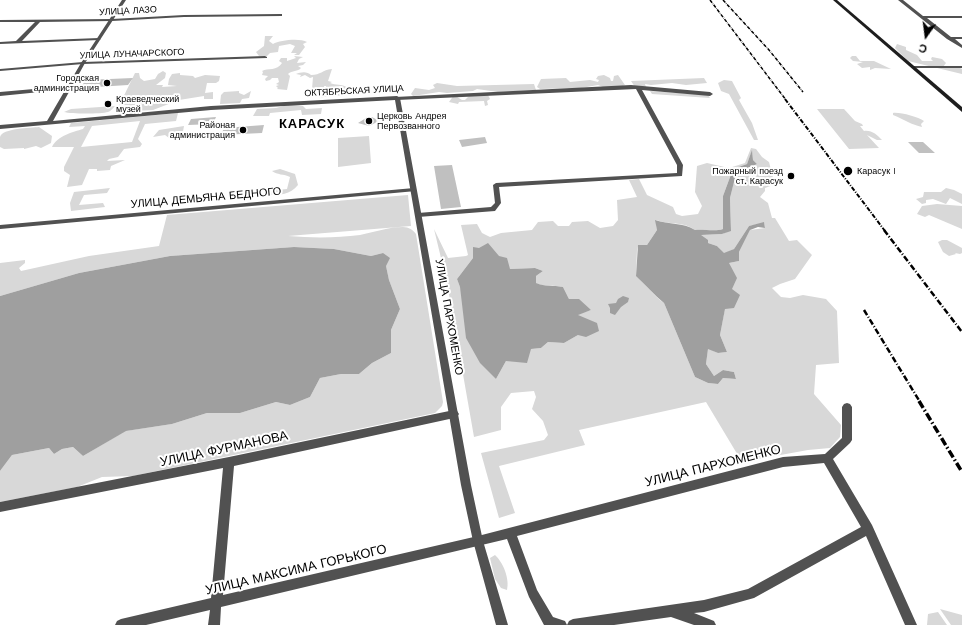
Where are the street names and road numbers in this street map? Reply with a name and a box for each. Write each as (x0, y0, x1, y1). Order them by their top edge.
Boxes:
street label: УЛИЦА ЛАЗО (99, 4, 157, 18)
street label: УЛИЦА ЛУНАЧАРСКОГО (79, 47, 185, 61)
street label: ОКТЯБРЬСКАЯ УЛИЦА (304, 83, 404, 99)
street label: УЛИЦА ДЕМЬЯНА БЕДНОГО (130, 185, 282, 211)
street label: УЛИЦА ПАРХОМЕНКО (432, 258, 466, 376)
street label: УЛИЦА ФУРМАНОВА (159, 428, 289, 470)
street label: УЛИЦА ПАРХОМЕНКО (644, 442, 782, 490)
street label: УЛИЦА МАКСИМА ГОРЬКОГО (204, 542, 388, 598)

